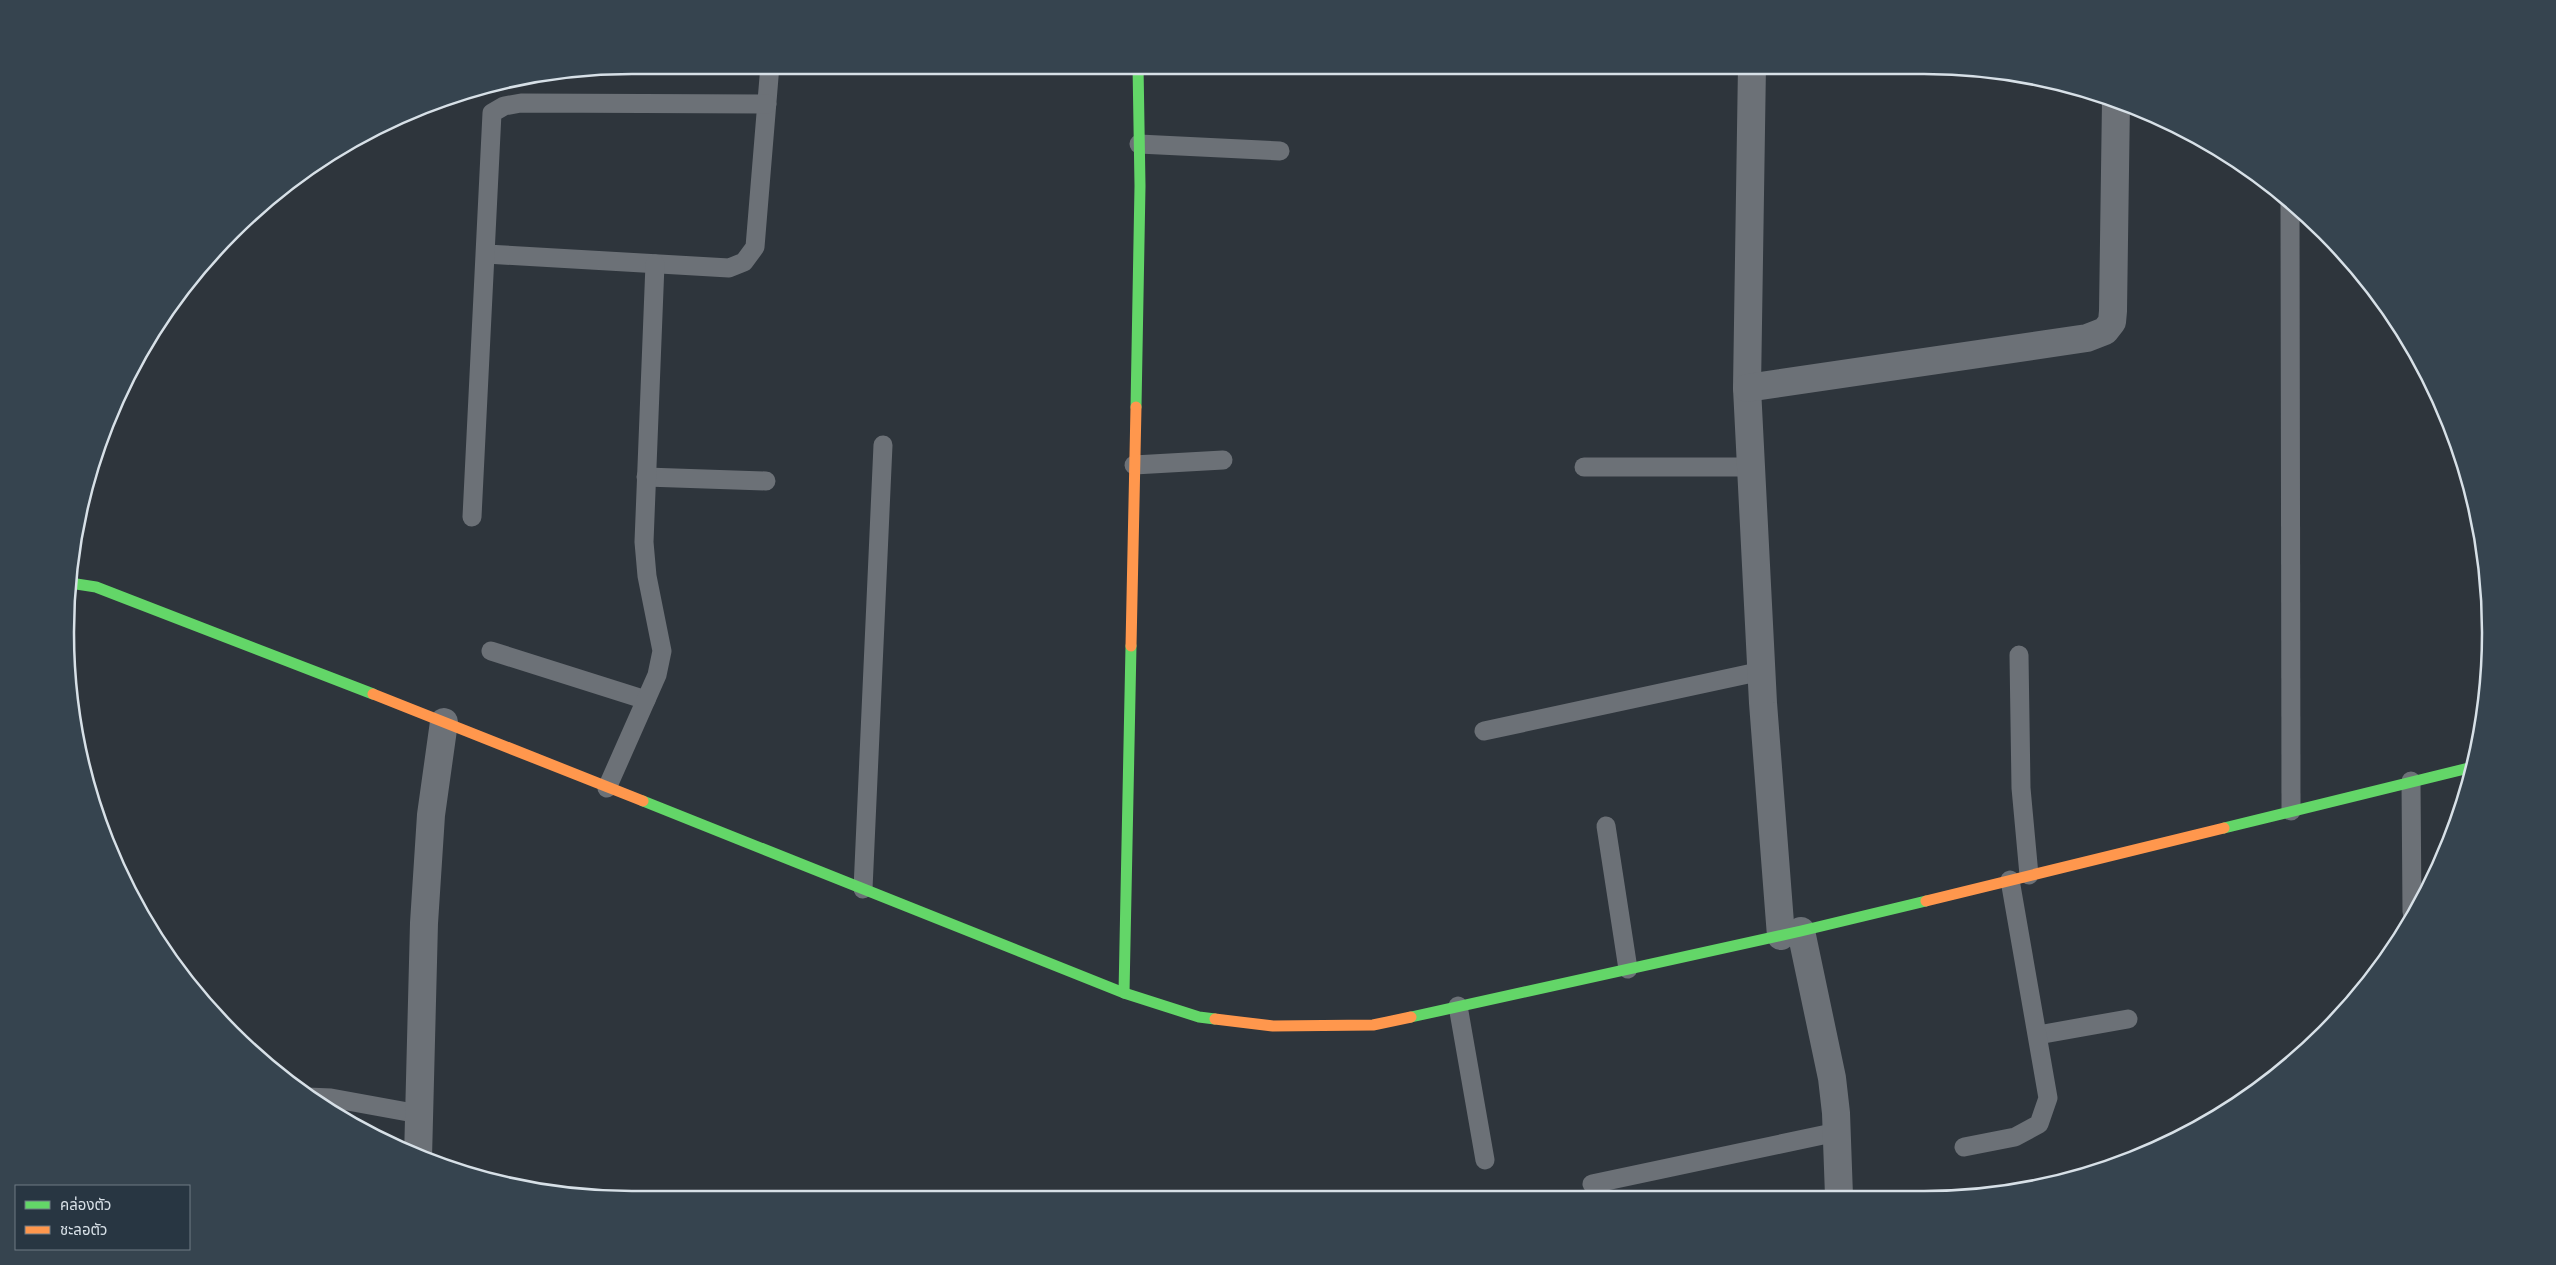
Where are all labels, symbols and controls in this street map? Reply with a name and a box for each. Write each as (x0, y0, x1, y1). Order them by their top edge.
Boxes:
legend (15, 1185, 190, 1250)
text: คล่องตัว (60, 1195, 111, 1214)
text: ชะลอตัว (60, 1220, 107, 1239)

